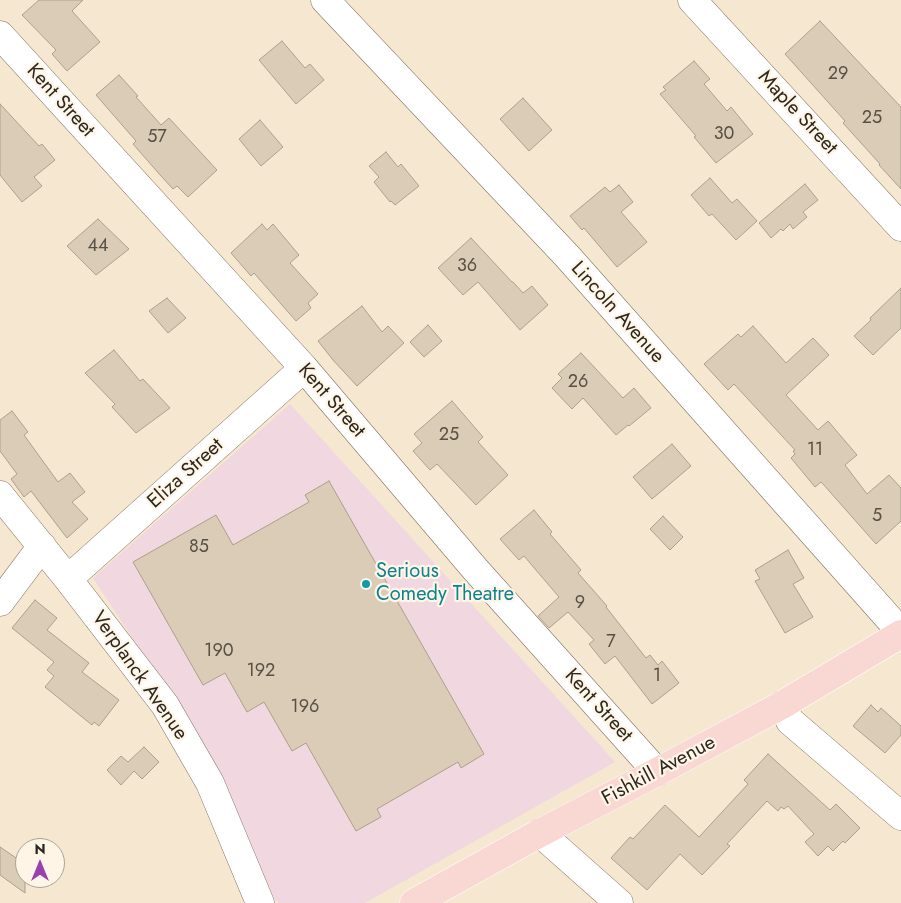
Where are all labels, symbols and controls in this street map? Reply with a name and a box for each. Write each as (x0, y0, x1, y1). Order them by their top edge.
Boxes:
street label: Kent Street (21, 60, 99, 142)
house number: 29 (828, 64, 848, 86)
street label: Maple Street (752, 66, 842, 160)
house number: 25 (862, 108, 882, 130)
house number: 30 (714, 124, 734, 146)
house number: 57 (147, 127, 167, 149)
house number: 44 (88, 236, 108, 258)
house number: 36 (457, 256, 477, 278)
street label: Lincoln Avenue (565, 257, 669, 369)
street label: Kent Street (292, 359, 370, 443)
house number: 26 (568, 372, 588, 394)
house number: 25 (439, 425, 459, 447)
street label: Eliza Street (143, 434, 229, 514)
house number: 11 (807, 440, 823, 462)
house number: 5 (872, 506, 882, 528)
house number: 85 (189, 537, 209, 559)
place label: Serious Comedy Theatre (376, 560, 514, 607)
marker: Serious Comedy Theatre (360, 578, 372, 590)
house number: 9 (575, 593, 585, 615)
street label: Verplanck Avenue (86, 607, 192, 745)
house number: 7 (606, 632, 616, 654)
house number: 190 (204, 641, 234, 663)
house number: 192 (247, 661, 275, 683)
street label: Kent Street (559, 665, 637, 747)
house number: 1 (653, 666, 661, 688)
house number: 196 (291, 697, 319, 719)
street label: Fishkill Avenue (598, 731, 720, 811)
north arrow (15, 838, 65, 888)
text: N (34, 839, 46, 859)

